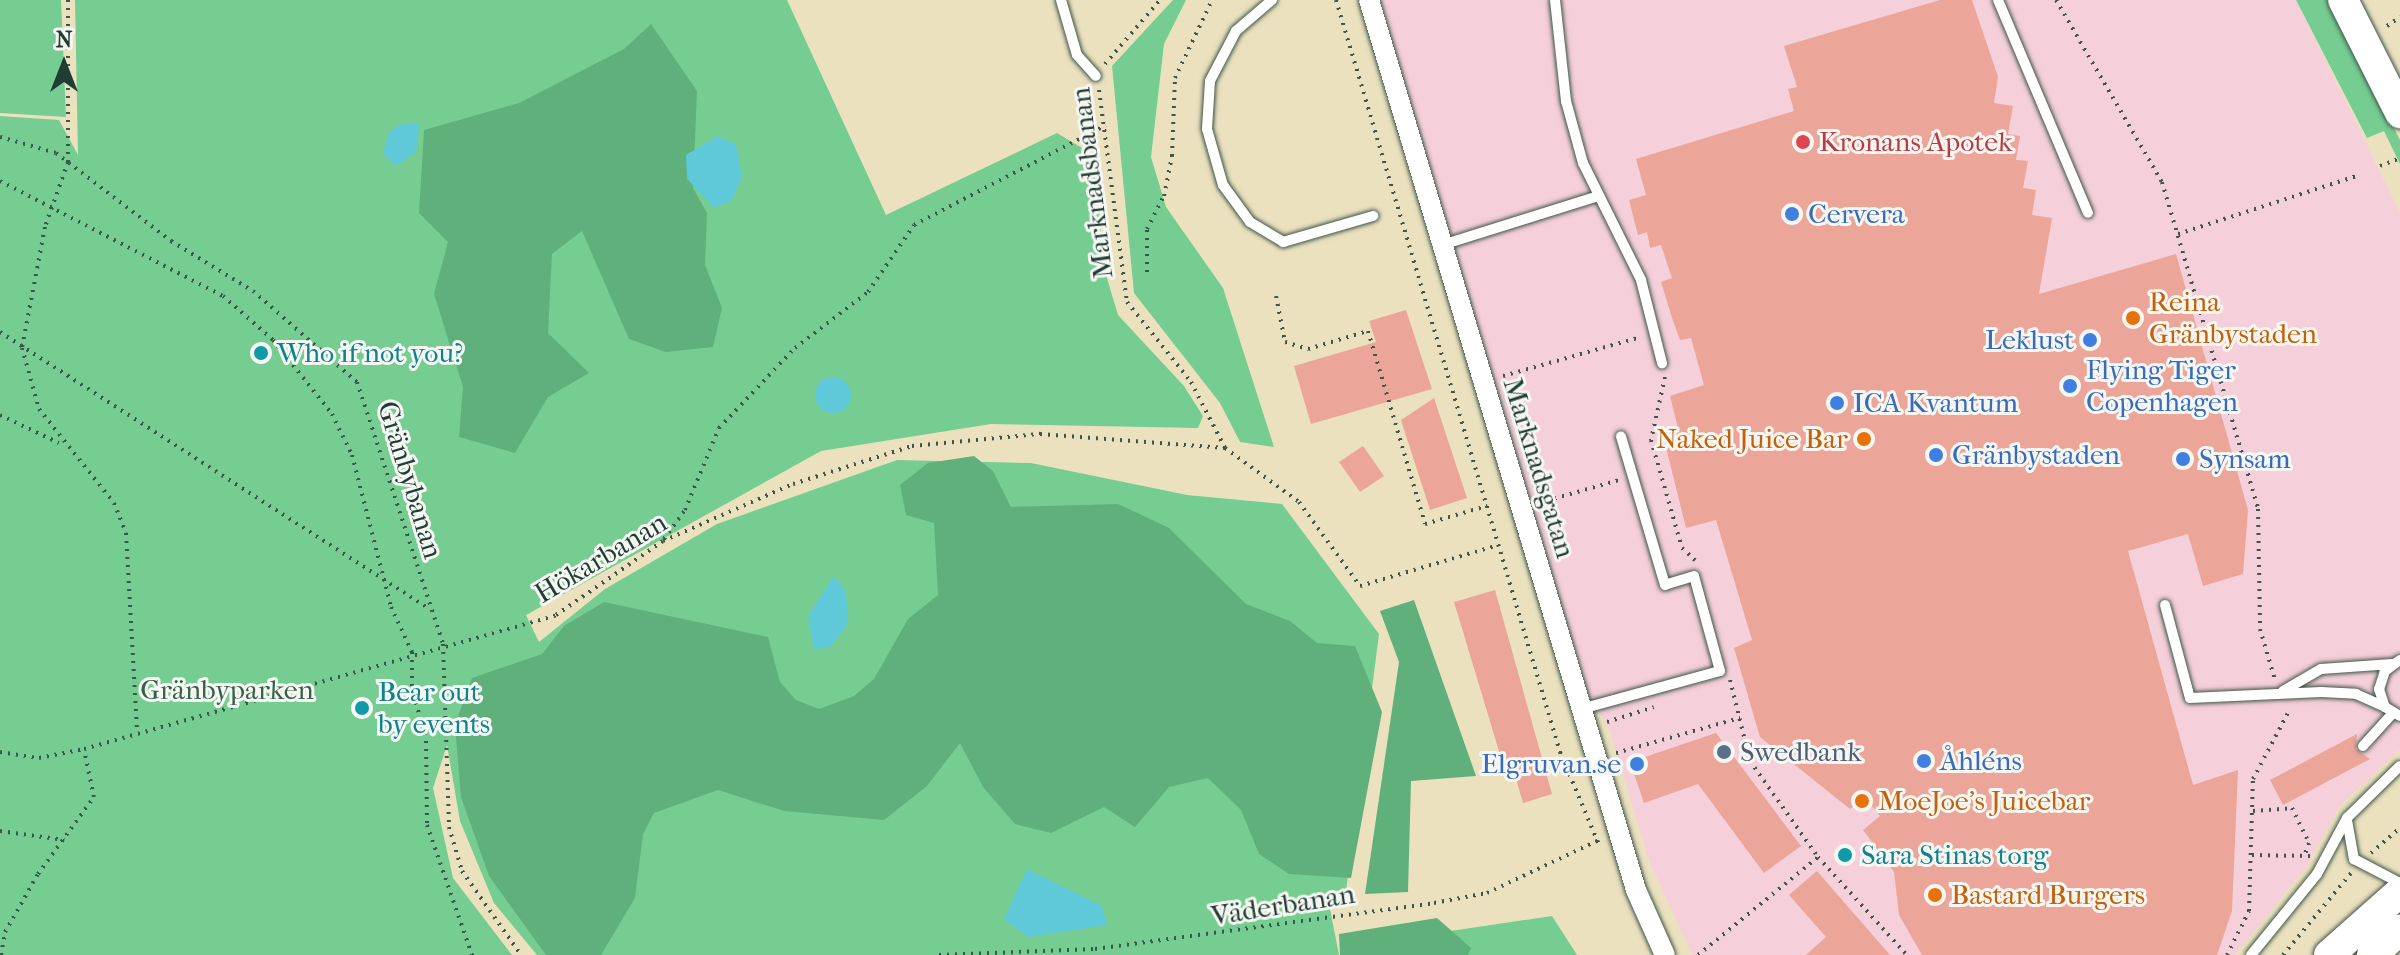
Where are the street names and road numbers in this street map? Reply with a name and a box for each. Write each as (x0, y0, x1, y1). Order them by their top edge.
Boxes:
street label: Marknadsbanan (1064, 85, 1120, 281)
street label: Marknadsgatan (1496, 374, 1582, 562)
street label: Gränbybanan (370, 397, 450, 563)
street label: Hökarbanan (529, 505, 673, 611)
street label: Väderbanan (1209, 877, 1357, 933)

